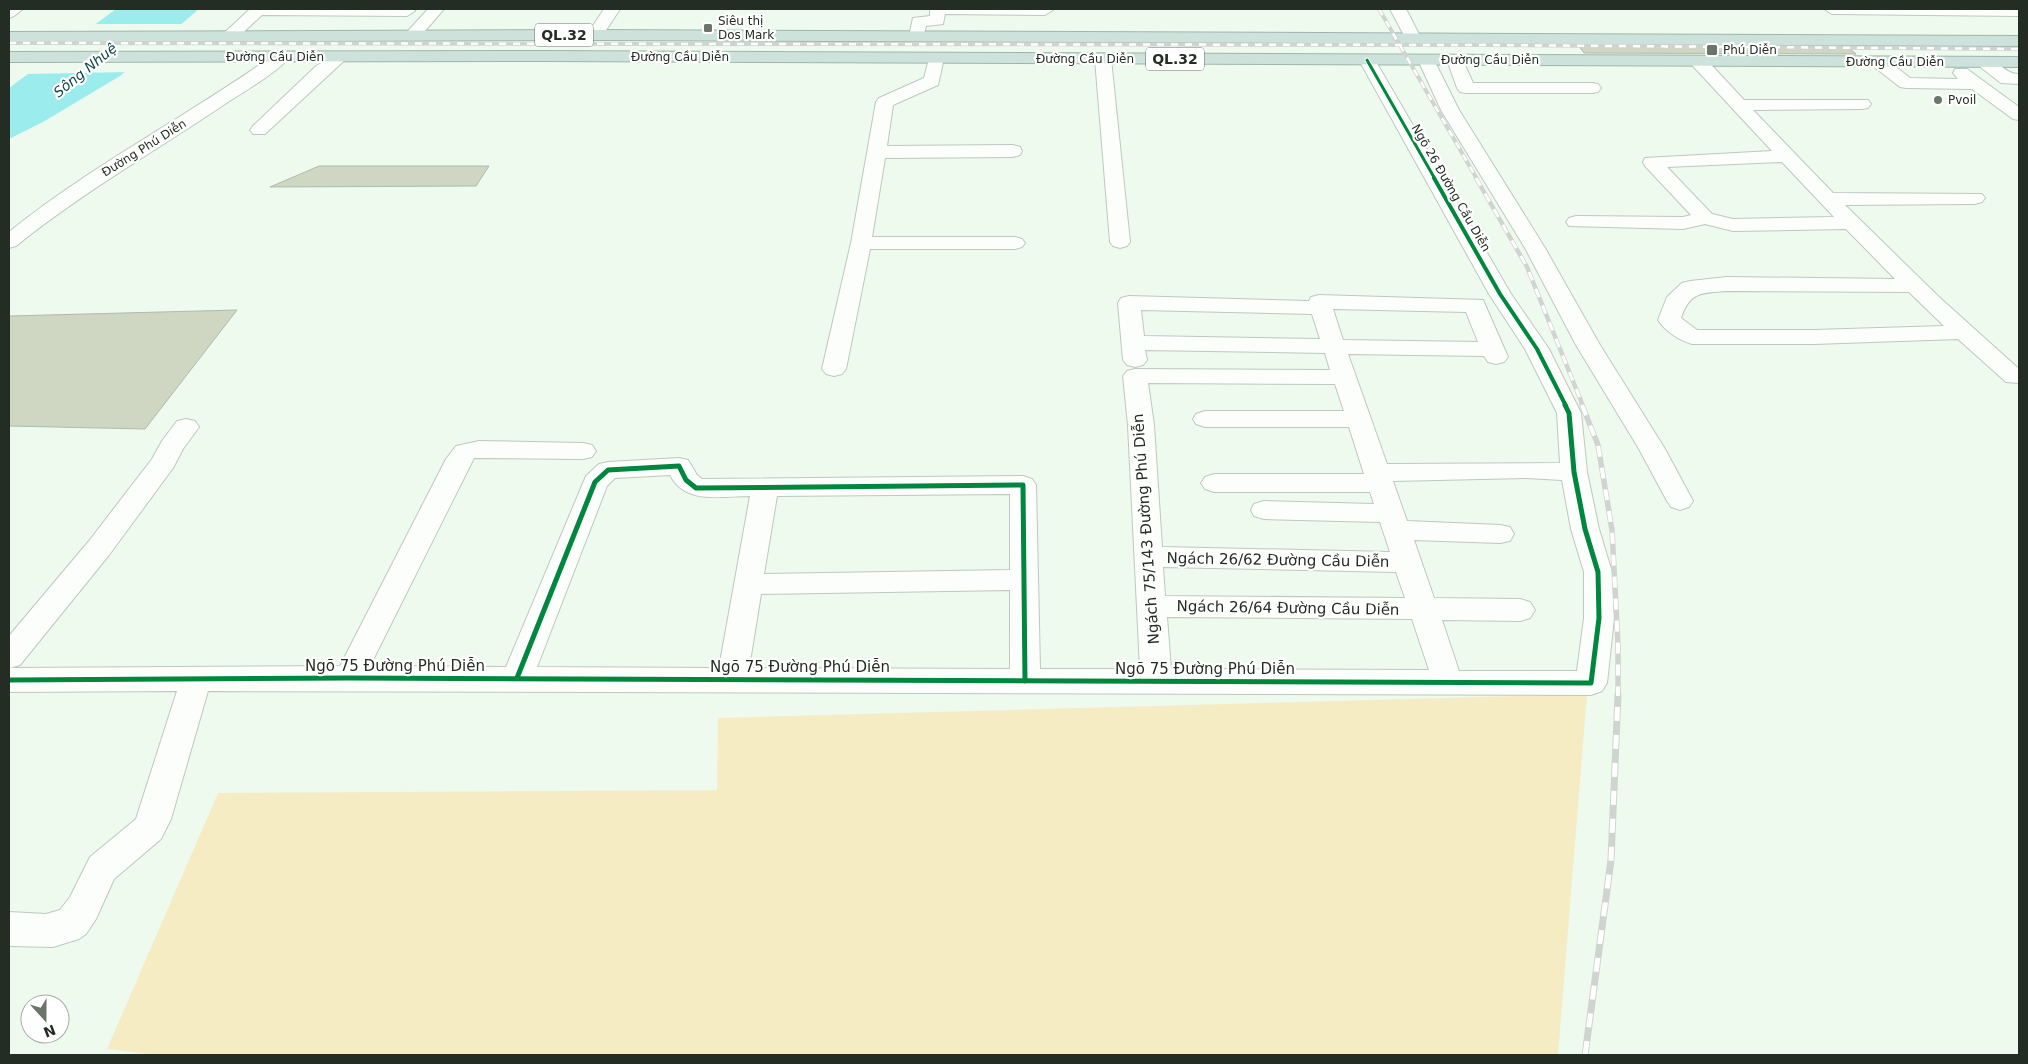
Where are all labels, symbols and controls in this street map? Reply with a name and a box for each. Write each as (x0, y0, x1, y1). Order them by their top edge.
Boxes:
place label: Siêu thị Dos Mark (718, 14, 774, 42)
marker: Siêu thị Dos Mark (702, 22, 714, 34)
road number: QL.32 (535, 24, 593, 46)
water label: Sông Nhuệ (50, 40, 120, 100)
marker: Phú Diễn (1705, 43, 1719, 57)
place label: Phú Diễn (1723, 43, 1777, 57)
road number: QL.32 (1146, 48, 1204, 70)
street label: Đường Cầu Diễn (226, 50, 324, 64)
street label: Đường Cầu Diễn (631, 50, 729, 64)
street label: Đường Cầu Diễn (1036, 52, 1134, 66)
street label: Đường Cầu Diễn (1441, 53, 1539, 67)
street label: Đường Cầu Diễn (1846, 55, 1944, 69)
place label: Pvoil (1948, 93, 1976, 107)
marker: Pvoil (1932, 94, 1944, 106)
street label: Đường Phú Diễn (99, 116, 189, 180)
street label: Ngõ 26 Đường Cầu Diễn (1409, 122, 1493, 254)
street label: Ngách 75/143 Đường Phú Diễn (1129, 413, 1163, 645)
street label: Ngách 26/62 Đường Cầu Diễn (1166, 549, 1390, 571)
street label: Ngách 26/64 Đường Cầu Diễn (1176, 597, 1400, 619)
street label: Ngõ 75 Đường Phú Diễn (305, 657, 485, 675)
street label: Ngõ 75 Đường Phú Diễn (710, 658, 890, 676)
street label: Ngõ 75 Đường Phú Diễn (1115, 660, 1295, 678)
north arrow (20, 994, 70, 1044)
text: N (41, 1022, 58, 1041)

